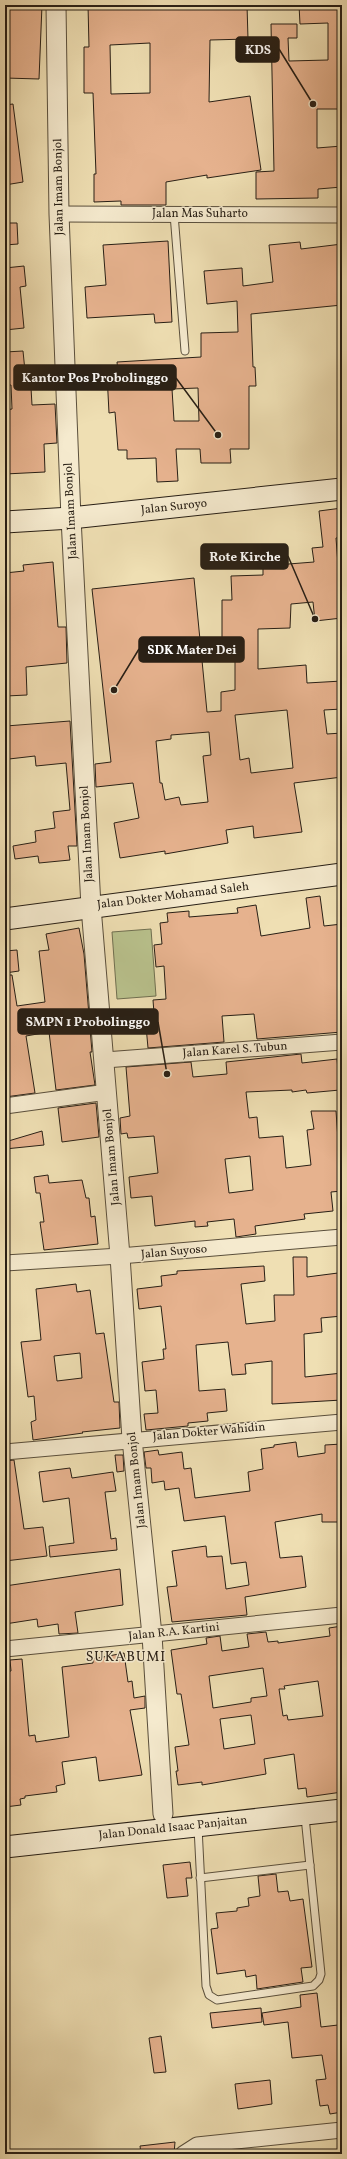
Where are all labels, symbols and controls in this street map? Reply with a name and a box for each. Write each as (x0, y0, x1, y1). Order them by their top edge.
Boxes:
callout: KDS (236, 37, 279, 62)
text: KDS (245, 42, 271, 60)
street label: Jalan Imam Bonjol (50, 138, 68, 236)
street label: Jalan Mas Suharto (152, 206, 248, 222)
callout: Kantor Pos Probolinggo (14, 365, 176, 390)
text: Kantor Pos Probolinggo (22, 370, 168, 388)
street label: Jalan Imam Bonjol (60, 462, 82, 560)
street label: Jalan Suroyo (140, 496, 208, 518)
callout: Rote Kirche (201, 544, 288, 569)
text: Rote Kirche (209, 549, 281, 567)
callout: SDK Mater Dei (139, 637, 244, 662)
text: SDK Mater Dei (147, 642, 237, 660)
street label: Jalan Imam Bonjol (76, 785, 98, 883)
street label: Jalan Dokter Mohamad Saleh (96, 879, 250, 913)
callout: SMPN 1 Probolinggo (18, 1009, 158, 1034)
text: SMPN 1 Probolinggo (26, 1014, 150, 1032)
street label: Jalan Karel S. Tubun (182, 1038, 288, 1062)
street label: Jalan Imam Bonjol (100, 1107, 124, 1206)
street label: Jalan Suyoso (140, 1241, 208, 1263)
street label: Jalan Dokter Wahidin (152, 1419, 266, 1445)
street label: Jalan Imam Bonjol (124, 1430, 150, 1529)
street label: Jalan R.A. Kartini (128, 1619, 221, 1645)
district label: SUKABUMI (86, 1648, 166, 1667)
street label: Jalan Donald Isaac Panjaitan (98, 1812, 248, 1844)

